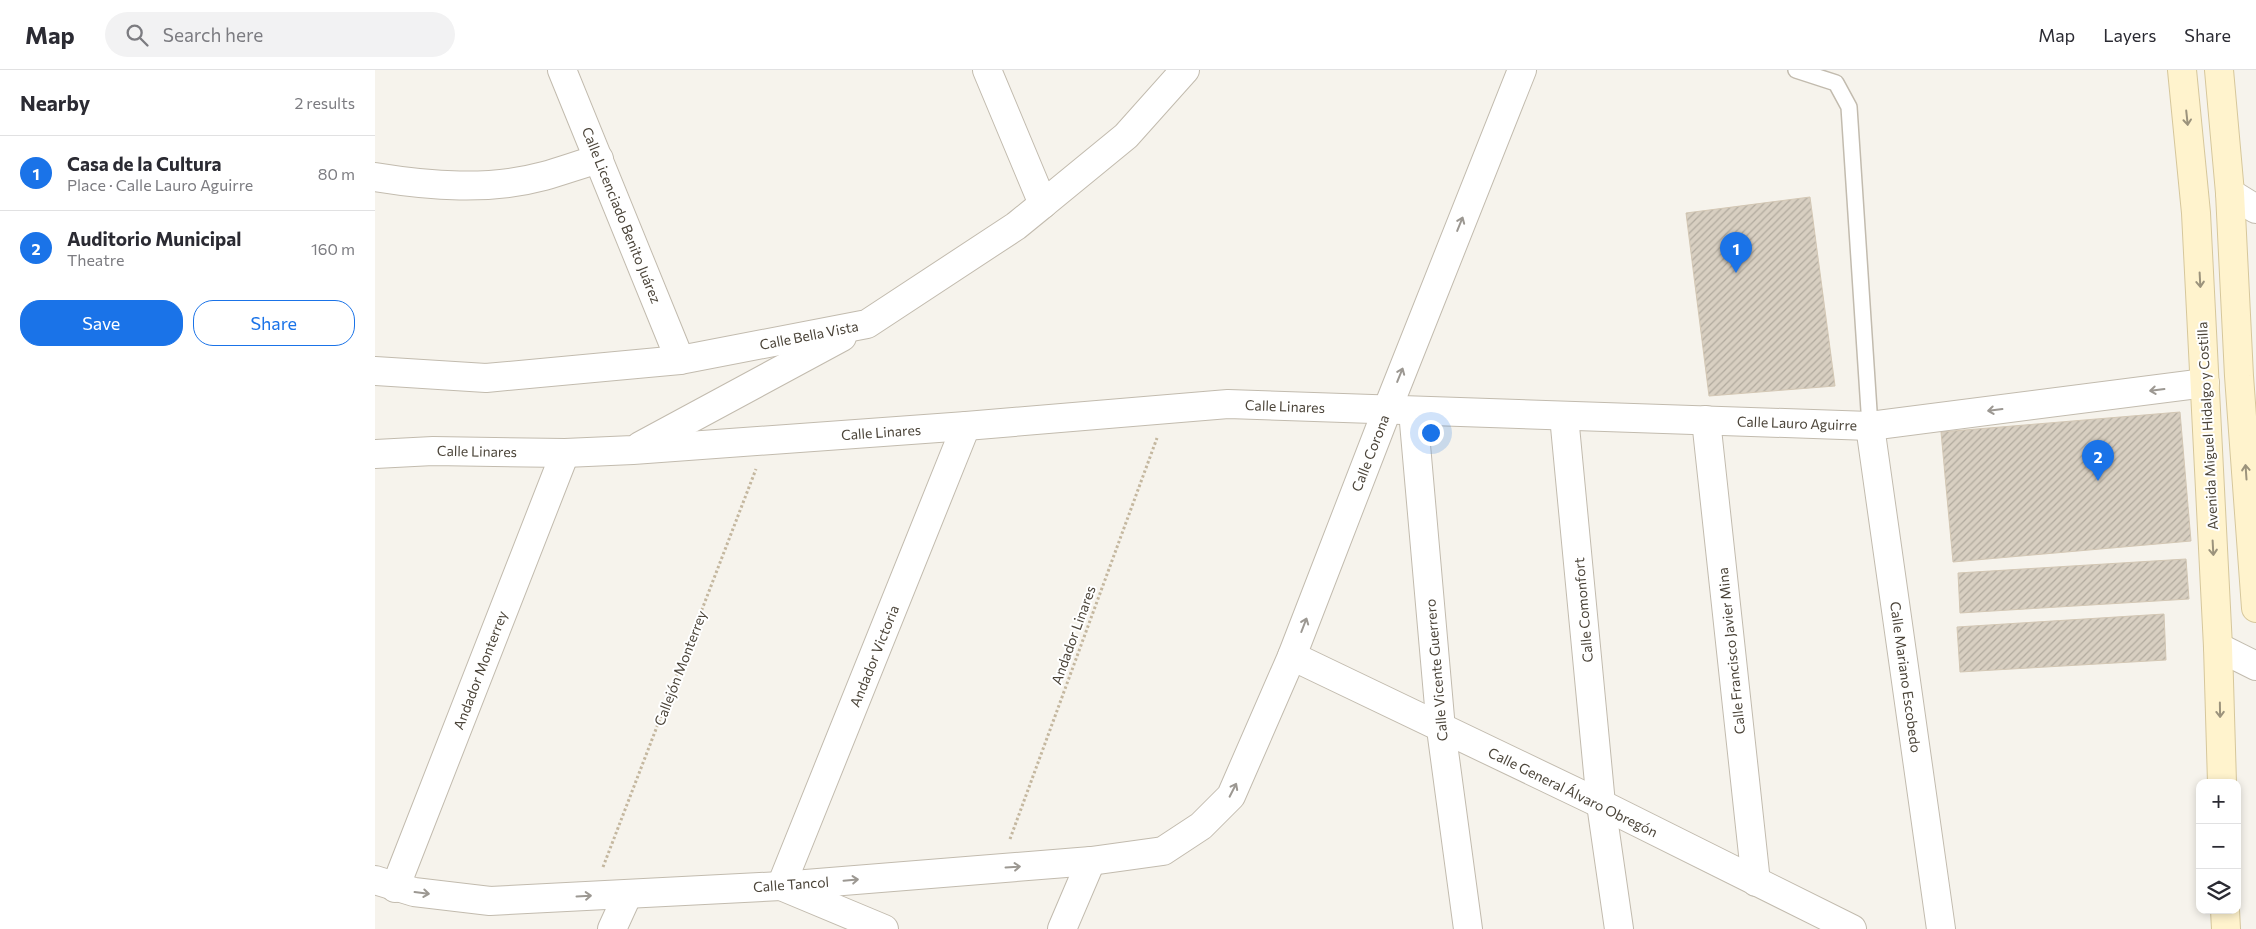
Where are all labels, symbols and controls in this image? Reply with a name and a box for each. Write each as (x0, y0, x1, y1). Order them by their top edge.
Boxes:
search box (105, 12, 455, 57)
text: Map (25, 20, 75, 49)
icon: search (123, 21, 151, 49)
text: Search here (163, 23, 263, 46)
text: Map (2038, 24, 2075, 46)
text: Layers (2103, 24, 2156, 46)
text: Share (2184, 24, 2231, 46)
text: Nearby (20, 90, 90, 115)
text: 2 results (294, 93, 355, 112)
one-way arrow (2182, 110, 2192, 126)
street label: Calle Licenciado Benito Juárez (579, 124, 665, 306)
text: Casa de la Cultura (67, 152, 222, 175)
text: 1 (32, 164, 40, 183)
text: 80 m (318, 164, 355, 183)
text: Place · Calle Lauro Aguirre (67, 175, 253, 194)
one-way arrow (1456, 217, 1466, 232)
text: Auditorio Municipal (67, 227, 241, 250)
pin: 1 (1720, 232, 1752, 273)
text: 2 (31, 239, 41, 258)
text: 160 m (311, 239, 355, 258)
text: Theatre (67, 250, 124, 269)
one-way arrow (2195, 272, 2204, 288)
button: Save (20, 300, 183, 346)
button: Share (193, 300, 355, 346)
street label: Calle Bella Vista (758, 317, 860, 353)
street label: Avenida Miguel Hidalgo y Costilla (2193, 321, 2221, 531)
one-way arrow (1396, 368, 1405, 383)
one-way arrow (2149, 385, 2165, 395)
street label: Calle Linares (1245, 396, 1325, 416)
one-way arrow (1988, 405, 2004, 415)
street label: Calle Corona (1348, 412, 1392, 494)
street label: Calle Lauro Aguirre (1737, 412, 1857, 434)
your location (1418, 420, 1444, 446)
street label: Calle Linares (840, 421, 922, 443)
pin: 2 (2082, 440, 2114, 481)
street label: Calle Linares (437, 442, 517, 460)
one-way arrow (2242, 464, 2251, 480)
one-way arrow (2209, 539, 2218, 555)
street label: Calle Comonfort (1570, 556, 1596, 663)
street label: Calle Francisco Javier Mina (1714, 567, 1748, 735)
street label: Andador Linares (1047, 583, 1099, 687)
street label: Calle Vicente Guerrero (1421, 598, 1451, 742)
street label: Calle Mariano Escobedo (1887, 600, 1925, 754)
street label: Andador Victoria (846, 603, 902, 709)
street label: Andador Monterrey (449, 608, 511, 732)
street label: Callejón Monterrey (650, 608, 710, 728)
one-way arrow (1300, 618, 1309, 633)
one-way arrow (2215, 702, 2225, 718)
street label: Calle General Álvaro Obregón (1485, 743, 1661, 841)
map controls (2196, 779, 2241, 914)
button: + (2196, 779, 2241, 824)
one-way arrow (1229, 783, 1238, 798)
button: − (2196, 824, 2241, 869)
one-way arrow (1004, 862, 1020, 871)
button: layers (2196, 869, 2241, 914)
street label: Calle Tancol (752, 873, 830, 895)
one-way arrow (842, 875, 858, 885)
one-way arrow (413, 888, 429, 898)
one-way arrow (575, 892, 591, 901)

